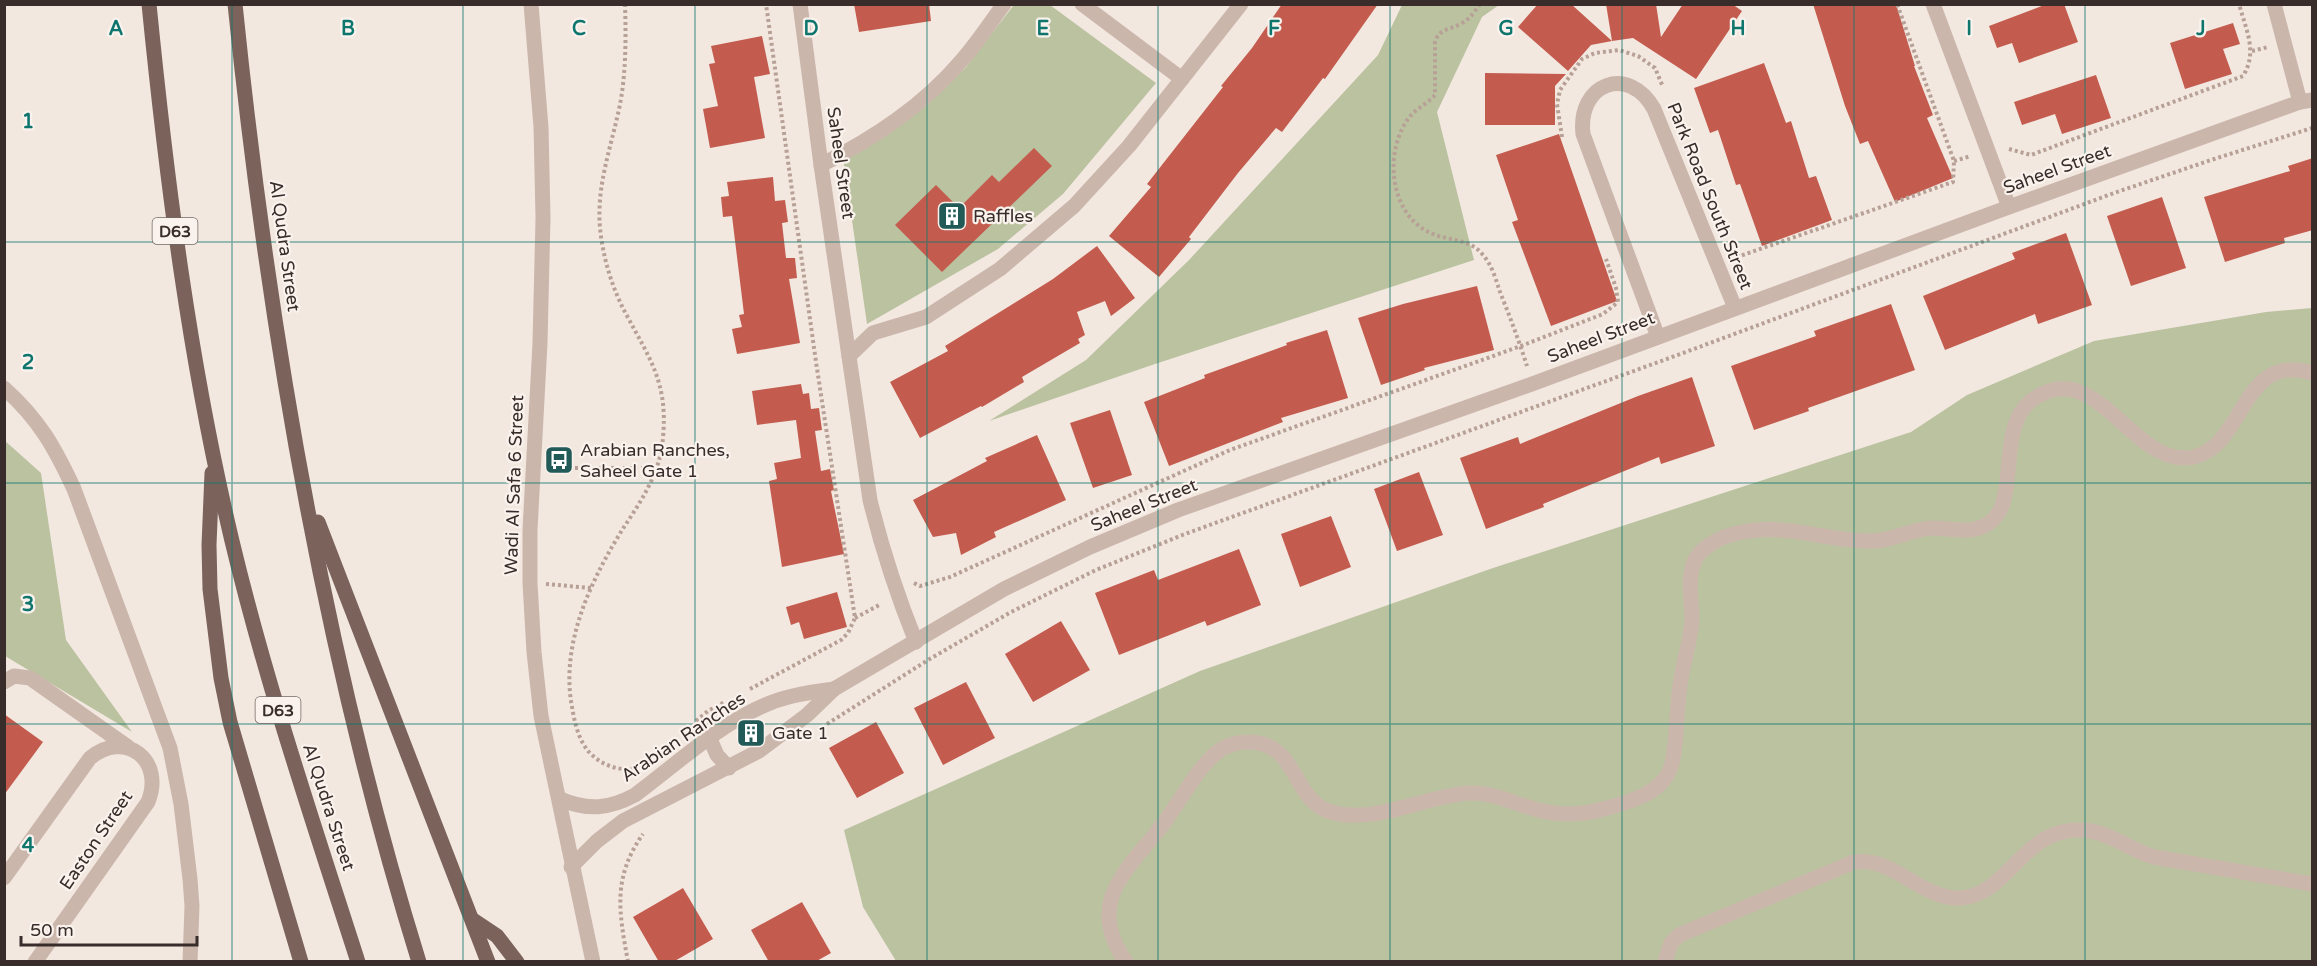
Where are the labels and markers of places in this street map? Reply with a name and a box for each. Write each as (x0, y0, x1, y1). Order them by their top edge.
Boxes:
building icon: Raffles (936, 200, 968, 232)
place label: Raffles (973, 205, 1033, 227)
place label: Arabian Ranches, Saheel Gate 1 (580, 439, 730, 482)
bus stop icon: Arabian Ranches, Saheel Gate 1 (543, 444, 575, 476)
building icon: Gate 1 (735, 717, 767, 749)
place label: Gate 1 (772, 722, 828, 744)

